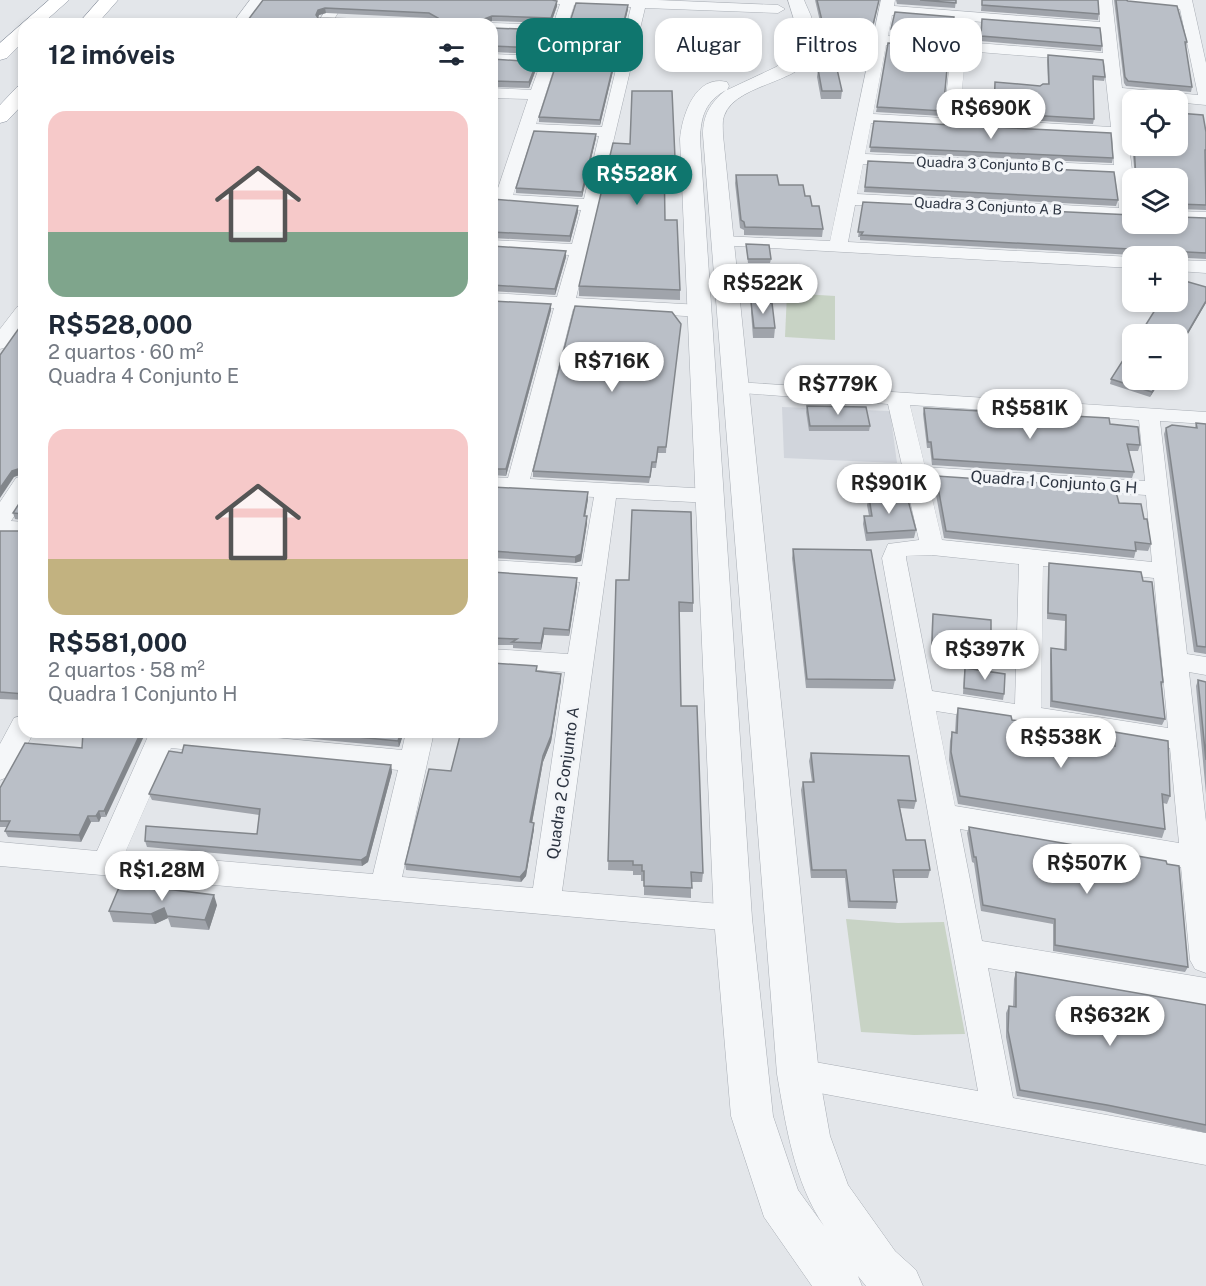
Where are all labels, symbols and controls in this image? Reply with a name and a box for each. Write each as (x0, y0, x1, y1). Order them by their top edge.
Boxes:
chip: Comprar (516, 18, 643, 72)
chip: Alugar (655, 18, 762, 72)
chip: Filtros (774, 18, 878, 72)
chip: Novo (890, 18, 982, 72)
icon: filters (435, 38, 468, 71)
text: 12 imóveis (48, 39, 175, 70)
pin: R$690K (942, 89, 1040, 140)
map controls (1122, 90, 1188, 390)
button: locate (1122, 90, 1188, 156)
text: R$690K (950, 96, 1032, 120)
icon: home (204, 150, 312, 258)
street label: Quadra 3 Conjunto B C (916, 153, 1064, 175)
pin: R$528K (588, 155, 686, 206)
text: R$528K (596, 162, 678, 186)
button: layers (1122, 168, 1188, 234)
street label: Quadra 3 Conjunto A B (914, 194, 1062, 218)
button: + (1122, 246, 1188, 312)
pin: R$522K (714, 264, 812, 315)
text: R$522K (723, 271, 803, 295)
text: R$528,000 (48, 309, 193, 340)
button: − (1122, 324, 1188, 390)
text: 2 quartos · 60 m² (48, 340, 204, 364)
pin: R$716K (563, 342, 661, 393)
text: R$716K (574, 349, 650, 373)
text: Quadra 4 Conjunto E (48, 364, 239, 388)
pin: R$779K (789, 365, 887, 416)
text: R$779K (798, 372, 878, 396)
pin: R$581K (981, 389, 1079, 440)
text: R$581K (991, 396, 1069, 420)
pin: R$901K (840, 464, 938, 515)
street label: Quadra 1 Conjunto G H (970, 467, 1138, 497)
icon: home (204, 468, 312, 576)
text: R$901K (851, 471, 927, 495)
text: R$581,000 (48, 627, 187, 658)
pin: R$397K (936, 630, 1034, 681)
text: R$397K (945, 637, 1025, 661)
text: 2 quartos · 58 m² (48, 658, 205, 682)
text: Quadra 1 Conjunto H (48, 682, 238, 706)
street label: Quadra 2 Conjunto A (543, 706, 583, 860)
pin: R$538K (1012, 718, 1110, 769)
text: R$538K (1020, 725, 1102, 749)
pin: R$507K (1038, 844, 1136, 895)
pin: R$1.28M (107, 851, 217, 902)
text: R$507K (1047, 851, 1127, 875)
text: R$1.28M (119, 858, 205, 882)
pin: R$632K (1061, 996, 1159, 1047)
text: R$632K (1069, 1003, 1151, 1027)

